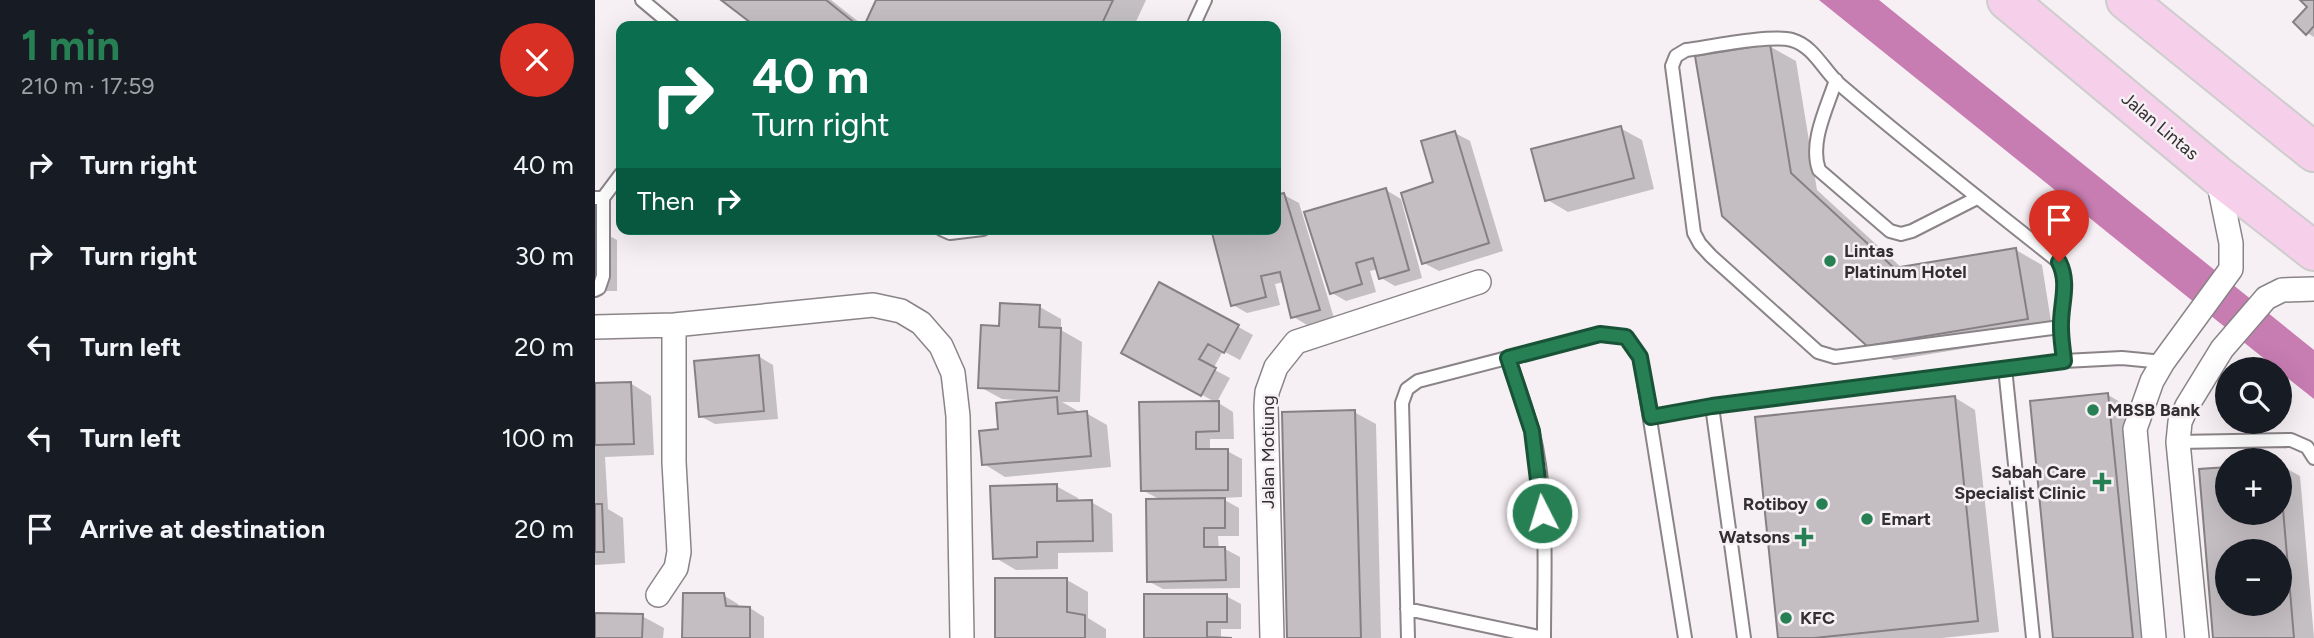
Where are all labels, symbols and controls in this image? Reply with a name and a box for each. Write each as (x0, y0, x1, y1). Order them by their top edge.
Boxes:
text: 1 min (21, 20, 120, 71)
button: close (500, 23, 574, 97)
text: 40 m (752, 46, 869, 105)
icon: right (637, 49, 728, 140)
text: 210 m · 17:59 (21, 72, 154, 100)
street label: Jalan Lintas (2117, 87, 2203, 165)
text: Turn right (752, 106, 890, 144)
icon: right (21, 146, 59, 184)
text: Turn right (80, 149, 197, 181)
text: 40 m (513, 149, 574, 181)
icon: right (709, 182, 747, 220)
text: Then (637, 185, 695, 217)
pin (2029, 190, 2089, 262)
icon: arrive (2040, 201, 2078, 239)
icon: right (21, 237, 59, 275)
text: Turn right (80, 240, 197, 272)
text: 30 m (515, 240, 574, 272)
place label: Lintas Platinum Hotel (1844, 240, 1967, 283)
marker: Lintas Platinum Hotel (1822, 253, 1838, 269)
icon: left (21, 328, 59, 366)
text: Turn left (80, 331, 181, 363)
text: 20 m (514, 331, 574, 363)
map controls (2215, 357, 2292, 616)
button: search (2215, 357, 2292, 434)
street label: Jalan Motiung (1257, 395, 1279, 509)
place label: MBSB Bank (2107, 399, 2201, 421)
marker: MBSB Bank (2085, 402, 2101, 418)
icon: left (21, 419, 59, 457)
text: Turn left (80, 422, 181, 454)
text: 100 m (501, 422, 574, 454)
button: + (2215, 448, 2292, 525)
place label: Sabah Care Specialist Clinic (1954, 461, 2086, 504)
marker: Sabah Care Specialist Clinic (2092, 472, 2112, 492)
position arrow (1505, 476, 1579, 550)
place label: Rotiboy (1743, 493, 1809, 515)
marker: Rotiboy (1814, 496, 1830, 512)
place label: Emart (1881, 508, 1931, 530)
icon: arrive (21, 510, 59, 548)
marker: Emart (1859, 511, 1875, 527)
text: Arrive at destination (80, 513, 325, 545)
text: 20 m (514, 513, 574, 545)
place label: Watsons (1719, 526, 1791, 548)
marker: Watsons (1796, 529, 1812, 545)
button: − (2215, 539, 2292, 616)
place label: KFC (1800, 607, 1835, 629)
marker: KFC (1778, 610, 1794, 626)

